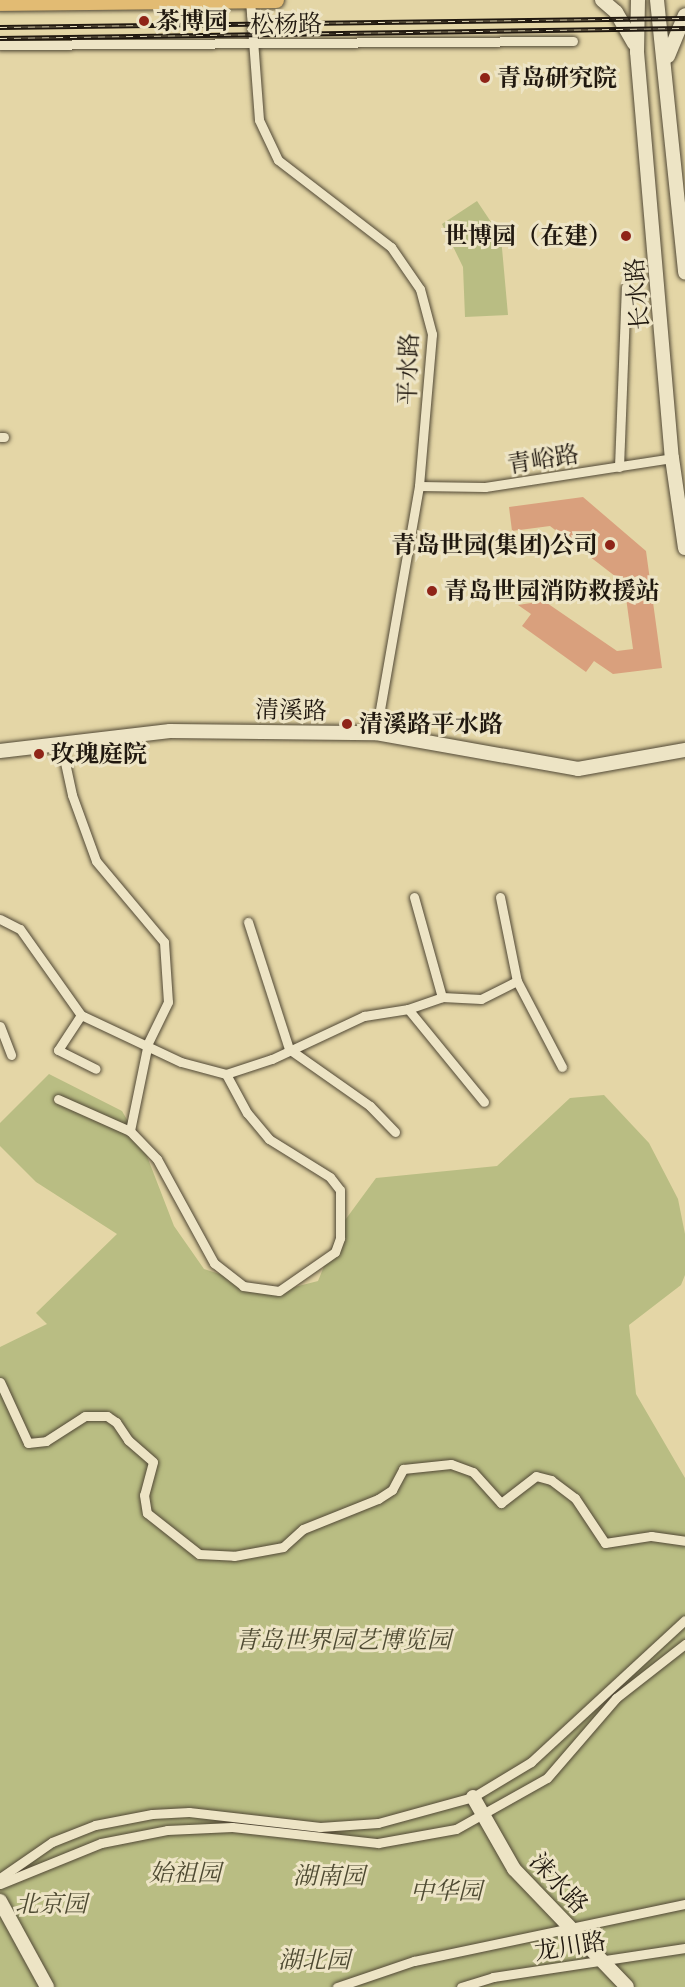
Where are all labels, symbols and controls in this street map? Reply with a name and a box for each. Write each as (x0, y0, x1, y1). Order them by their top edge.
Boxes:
place label: 茶博园 (156, 7, 228, 35)
street label: 松杨路 (250, 9, 322, 39)
marker: 茶博园 (137, 14, 151, 28)
place label: 青岛研究院 (497, 64, 617, 92)
marker: 青岛研究院 (478, 71, 492, 85)
place label: 世博园（在建） (444, 222, 612, 250)
marker: 世博园（在建） (617, 227, 635, 245)
street label: 长水路 (620, 257, 654, 331)
street label: 平水路 (392, 333, 424, 405)
street label: 青峪路 (505, 439, 581, 479)
place label: 青岛世园(集团)公司 (391, 531, 598, 559)
marker: 青岛世园(集团)公司 (603, 538, 617, 552)
place label: 青岛世园消防救援站 (444, 577, 660, 605)
marker: 青岛世园消防救援站 (425, 584, 439, 598)
street label: 清溪路 (255, 695, 327, 725)
place label: 清溪路平水路 (359, 710, 503, 738)
marker: 清溪路平水路 (340, 717, 354, 731)
place label: 玫瑰庭院 (51, 740, 147, 768)
marker: 玫瑰庭院 (32, 747, 46, 761)
park label: 青岛世界园艺博览园 (235, 1626, 451, 1654)
street label: 涞水路 (524, 1847, 594, 1919)
park label: 始祖园 (149, 1859, 221, 1887)
park label: 湖南园 (293, 1862, 365, 1890)
park label: 中华园 (410, 1877, 482, 1905)
park label: 北京园 (15, 1890, 87, 1918)
street label: 龙川路 (532, 1926, 608, 1966)
park label: 湖北园 (278, 1946, 350, 1974)

